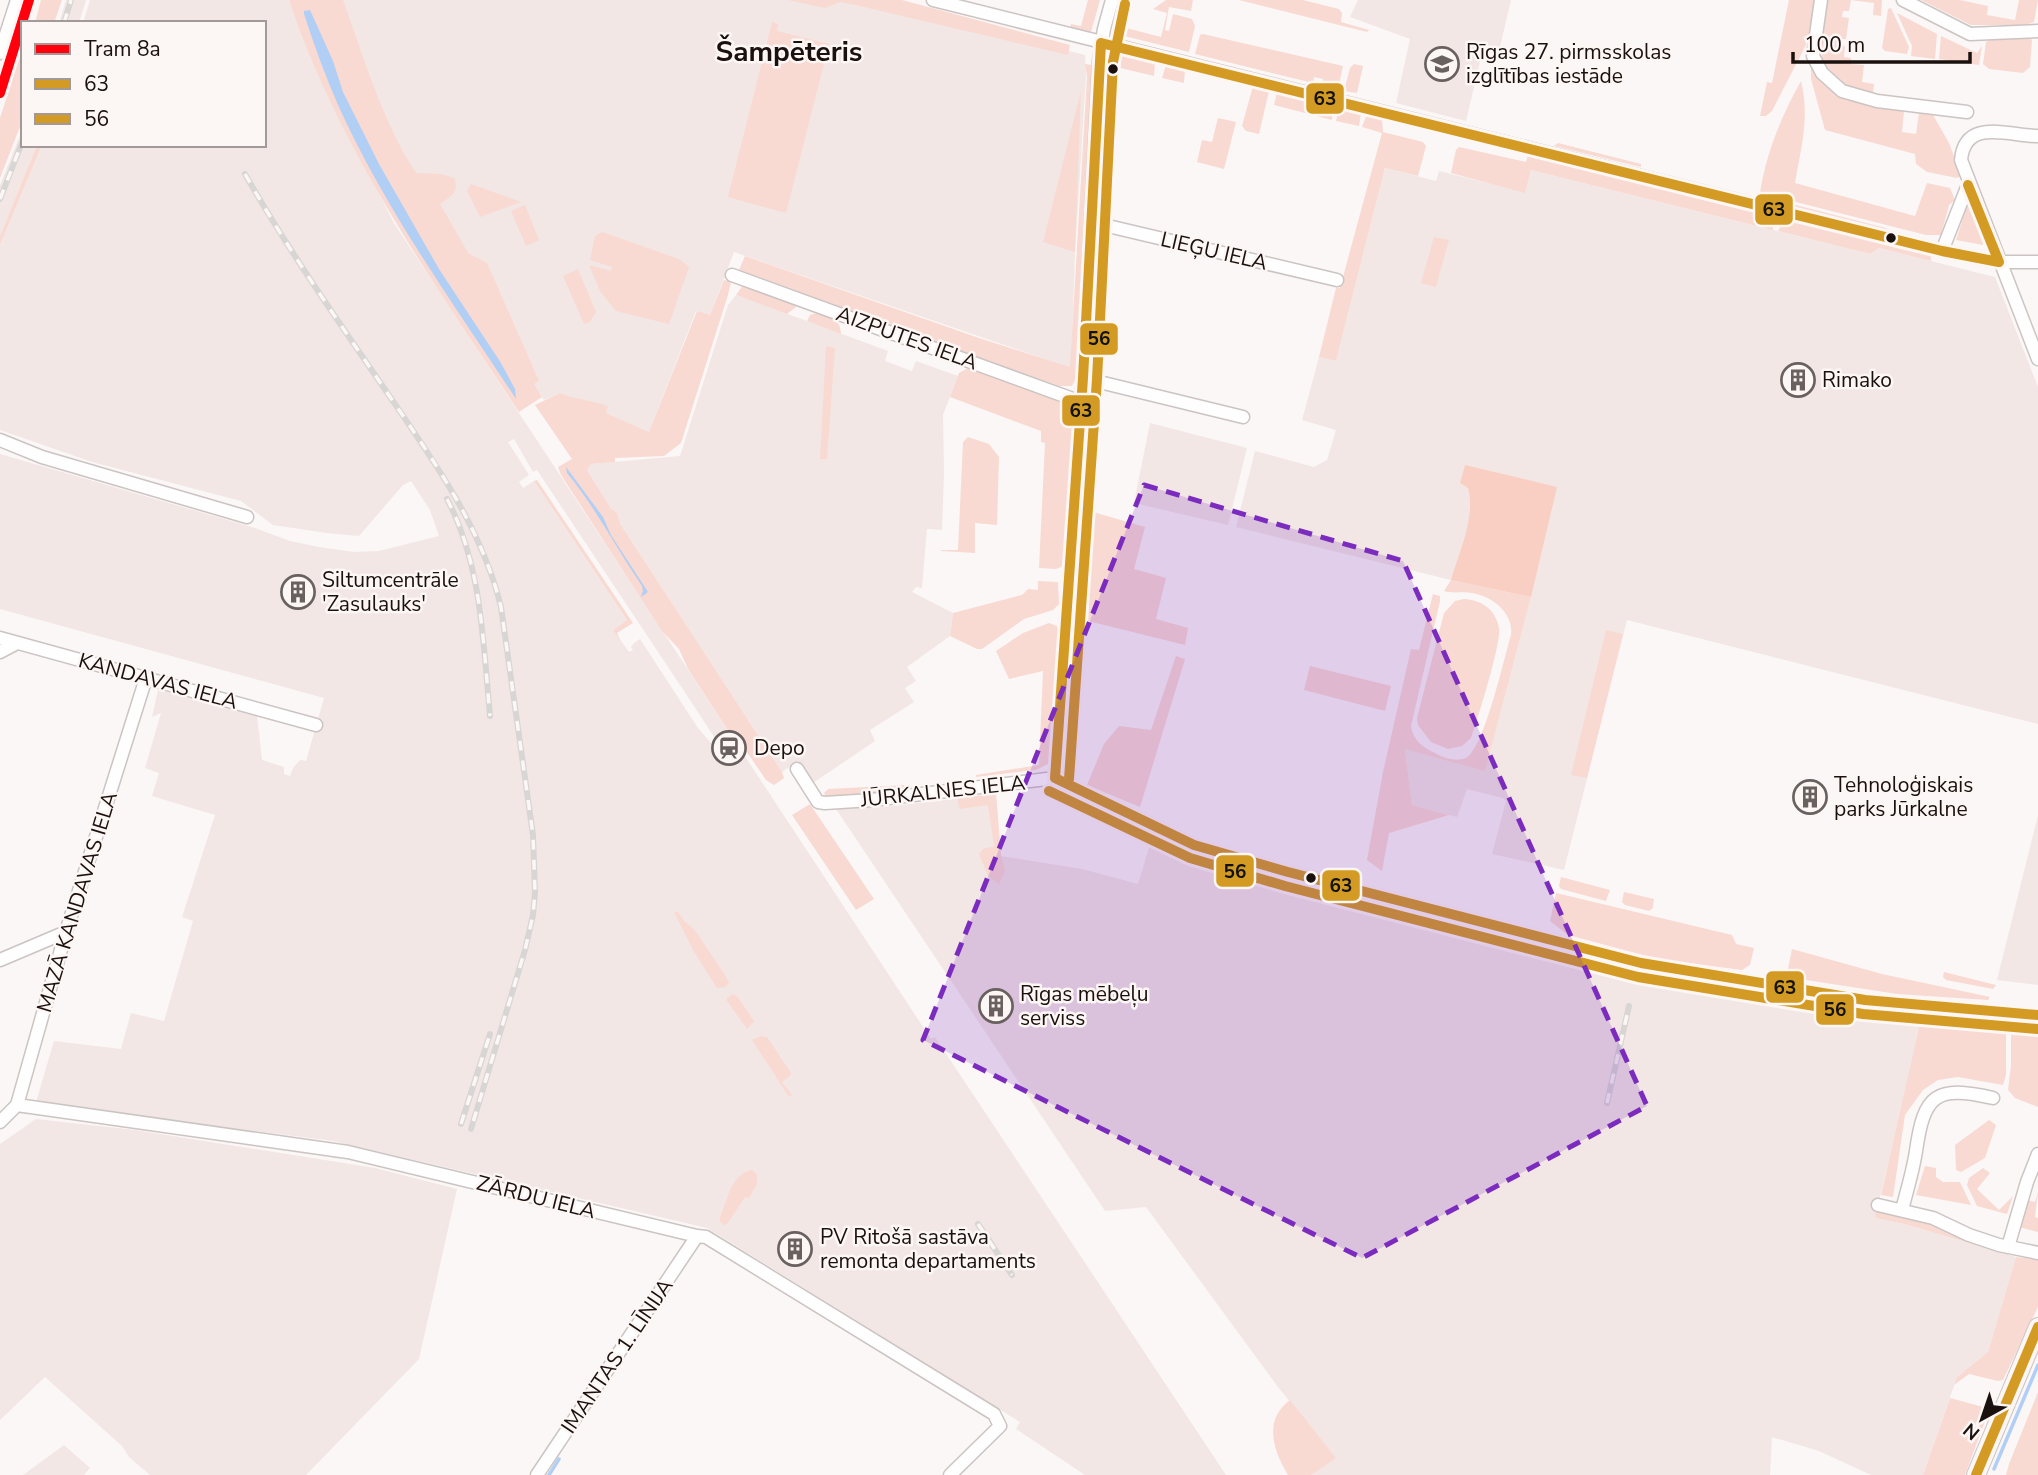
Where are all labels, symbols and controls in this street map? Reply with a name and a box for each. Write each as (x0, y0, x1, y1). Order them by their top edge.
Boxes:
legend (21, 21, 266, 147)
scale bar (1793, 21, 1970, 65)
text: 100 m (1804, 31, 1865, 59)
district label: Šampēteris (715, 33, 863, 71)
text: Tram 8a (84, 35, 161, 63)
place label: Rīgas 27. pirmsskolas izglītības iestāde (1466, 38, 1671, 90)
school or university icon: Rīgas 27. pirmsskolas izglītības iestāde (1423, 45, 1461, 83)
unlabelled marker (1106, 62, 1120, 76)
text: 63 (84, 70, 109, 98)
line badge: 63 (1305, 82, 1345, 115)
text: 63 (1314, 86, 1336, 112)
text: 56 (84, 105, 109, 133)
line badge: 63 (1754, 193, 1794, 226)
text: 63 (1763, 197, 1785, 223)
street label: LIEĢU IELA (1158, 225, 1270, 277)
unlabelled marker (1884, 231, 1898, 245)
street label: AIZPUTES IELA (832, 299, 982, 377)
line badge: 56 (1079, 322, 1119, 356)
text: 56 (1088, 326, 1110, 352)
building icon: Rimako (1779, 361, 1817, 399)
place label: Rimako (1822, 366, 1892, 394)
line badge: 63 (1061, 394, 1101, 427)
text: 63 (1070, 398, 1092, 424)
place label: Siltumcentrāle 'Zasulauks' (322, 566, 459, 618)
building icon: Siltumcentrāle 'Zasulauks' (279, 573, 317, 611)
street label: KANDAVAS IELA (75, 646, 241, 716)
station icon: Depo (710, 729, 748, 767)
place label: Depo (754, 734, 805, 762)
street label: JŪRKALNES IELA (858, 768, 1027, 814)
place label: Tehnoloģiskais parks Jūrkalne (1834, 771, 1973, 823)
building icon: Tehnoloģiskais parks Jūrkalne (1791, 778, 1829, 816)
street label: MAZĀ KANDAVAS IELA (30, 788, 124, 1016)
line badge: 56 (1215, 854, 1255, 888)
text: 56 (1224, 859, 1246, 885)
line badge: 63 (1321, 869, 1361, 902)
unlabelled marker (1304, 871, 1318, 885)
text: 63 (1330, 873, 1352, 899)
line badge: 63 (1765, 970, 1805, 1004)
text: 63 (1774, 975, 1796, 1001)
place label: Rīgas mēbeļu serviss (1020, 980, 1148, 1032)
building icon: Rīgas mēbeļu serviss (977, 987, 1015, 1025)
line badge: 56 (1815, 993, 1855, 1026)
text: 56 (1824, 997, 1846, 1023)
street label: ZĀRDU IELA (474, 1169, 598, 1225)
place label: PV Ritošā sastāva remonta departaments (820, 1223, 1036, 1275)
building icon: PV Ritošā sastāva remonta departaments (776, 1230, 814, 1268)
street label: IMANTAS 1. LĪNIJA (555, 1273, 679, 1439)
north arrow (1947, 1384, 2017, 1454)
text: N (1958, 1417, 1986, 1446)

